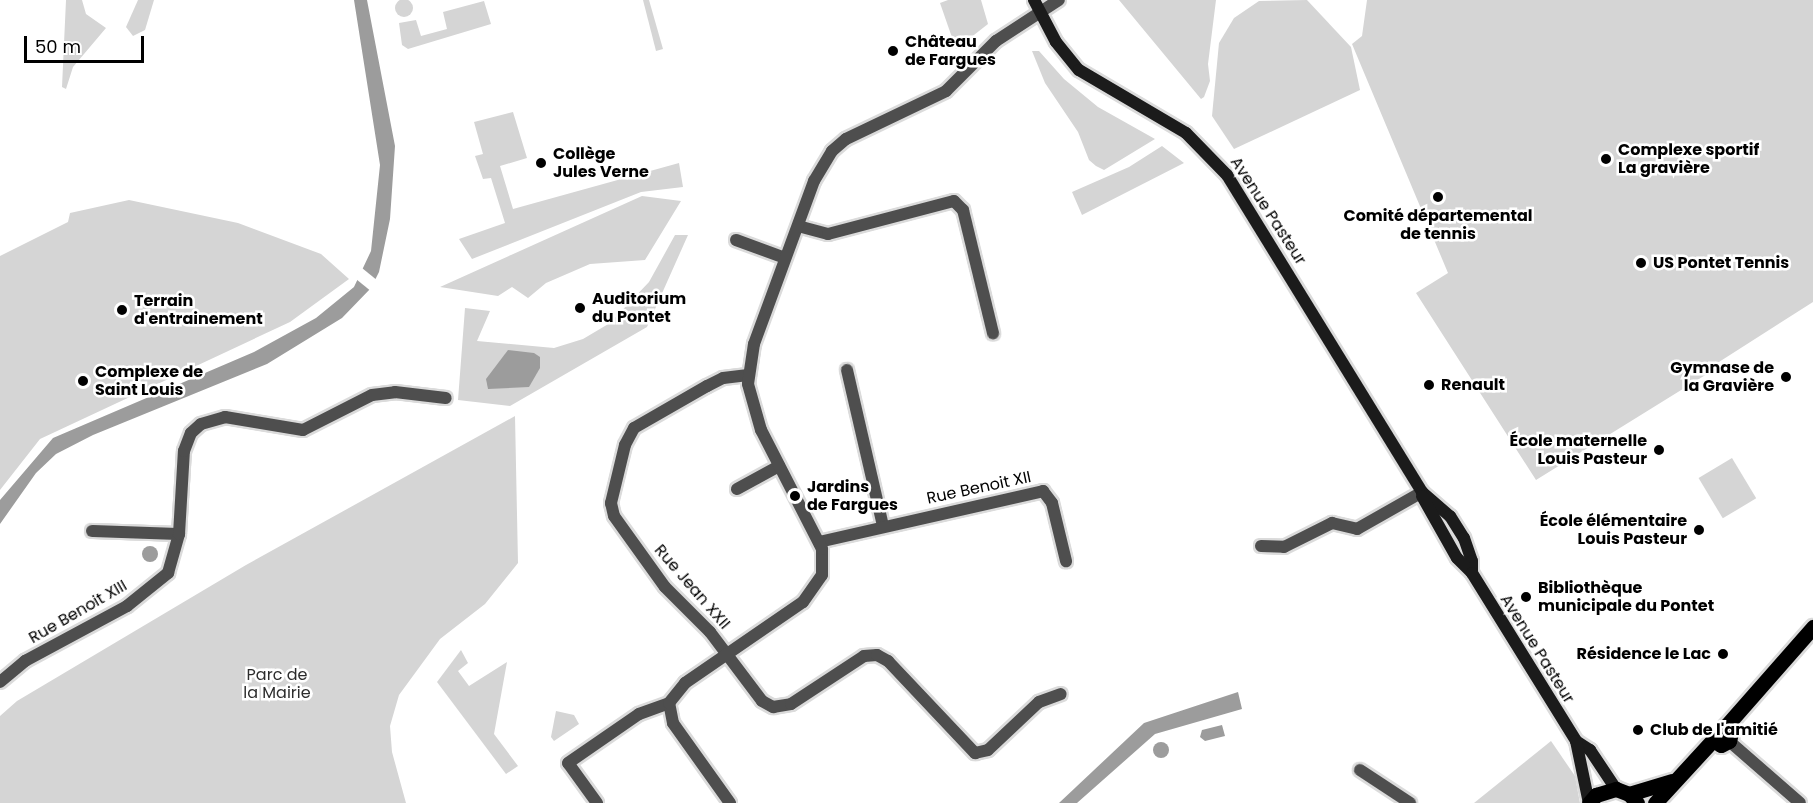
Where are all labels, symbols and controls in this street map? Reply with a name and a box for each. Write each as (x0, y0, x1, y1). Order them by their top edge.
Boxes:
scale bar (27, 24, 147, 62)
place label: Château de Fargues (905, 32, 996, 70)
text: 50 m (35, 34, 81, 59)
marker: Château de Fargues (886, 44, 900, 58)
place label: Complexe sportif La gravière (1618, 140, 1759, 178)
place label: Collège Jules Verne (553, 144, 649, 182)
marker: Complexe sportif La gravière (1599, 152, 1613, 166)
street label: Avenue Pasteur (1226, 153, 1310, 269)
marker: Collège Jules Verne (534, 156, 548, 170)
marker: Comité départemental de tennis (1431, 190, 1445, 204)
place label: Comité départemental de tennis (1343, 206, 1533, 244)
place label: US Pontet Tennis (1653, 253, 1789, 273)
marker: US Pontet Tennis (1634, 256, 1648, 270)
place label: Auditorium du Pontet (592, 289, 686, 327)
place label: Terrain d'entrainement (134, 291, 263, 329)
marker: Auditorium du Pontet (573, 301, 587, 315)
marker: Terrain d'entrainement (115, 303, 129, 317)
place label: Gymnase de la Gravière (1670, 358, 1774, 396)
place label: Complexe de Saint Louis (95, 362, 203, 400)
marker: Gymnase de la Gravière (1779, 370, 1793, 384)
marker: Complexe de Saint Louis (76, 374, 90, 388)
place label: Renault (1441, 375, 1505, 395)
marker: Renault (1422, 378, 1436, 392)
place label: École maternelle Louis Pasteur (1510, 431, 1647, 469)
marker: École maternelle Louis Pasteur (1652, 443, 1666, 457)
street label: Rue Benoit XII (925, 468, 1033, 508)
place label: Jardins de Fargues (807, 477, 898, 515)
marker: Jardins de Fargues (788, 489, 802, 503)
place label: École élémentaire Louis Pasteur (1540, 511, 1687, 549)
marker: École élémentaire Louis Pasteur (1692, 523, 1706, 537)
street label: Rue Jean XXII (650, 541, 734, 633)
street label: Rue Benoit XIII (26, 576, 130, 648)
place label: Bibliothèque municipale du Pontet (1538, 578, 1714, 616)
marker: Bibliothèque municipale du Pontet (1519, 590, 1533, 604)
street label: Avenue Pasteur (1496, 591, 1578, 707)
place label: Résidence le Lac (1576, 644, 1711, 664)
marker: Résidence le Lac (1716, 647, 1730, 661)
park label: Parc de la Mairie (243, 665, 311, 703)
place label: Club de l'amitié (1650, 720, 1778, 740)
marker: Club de l'amitié (1631, 723, 1645, 737)

